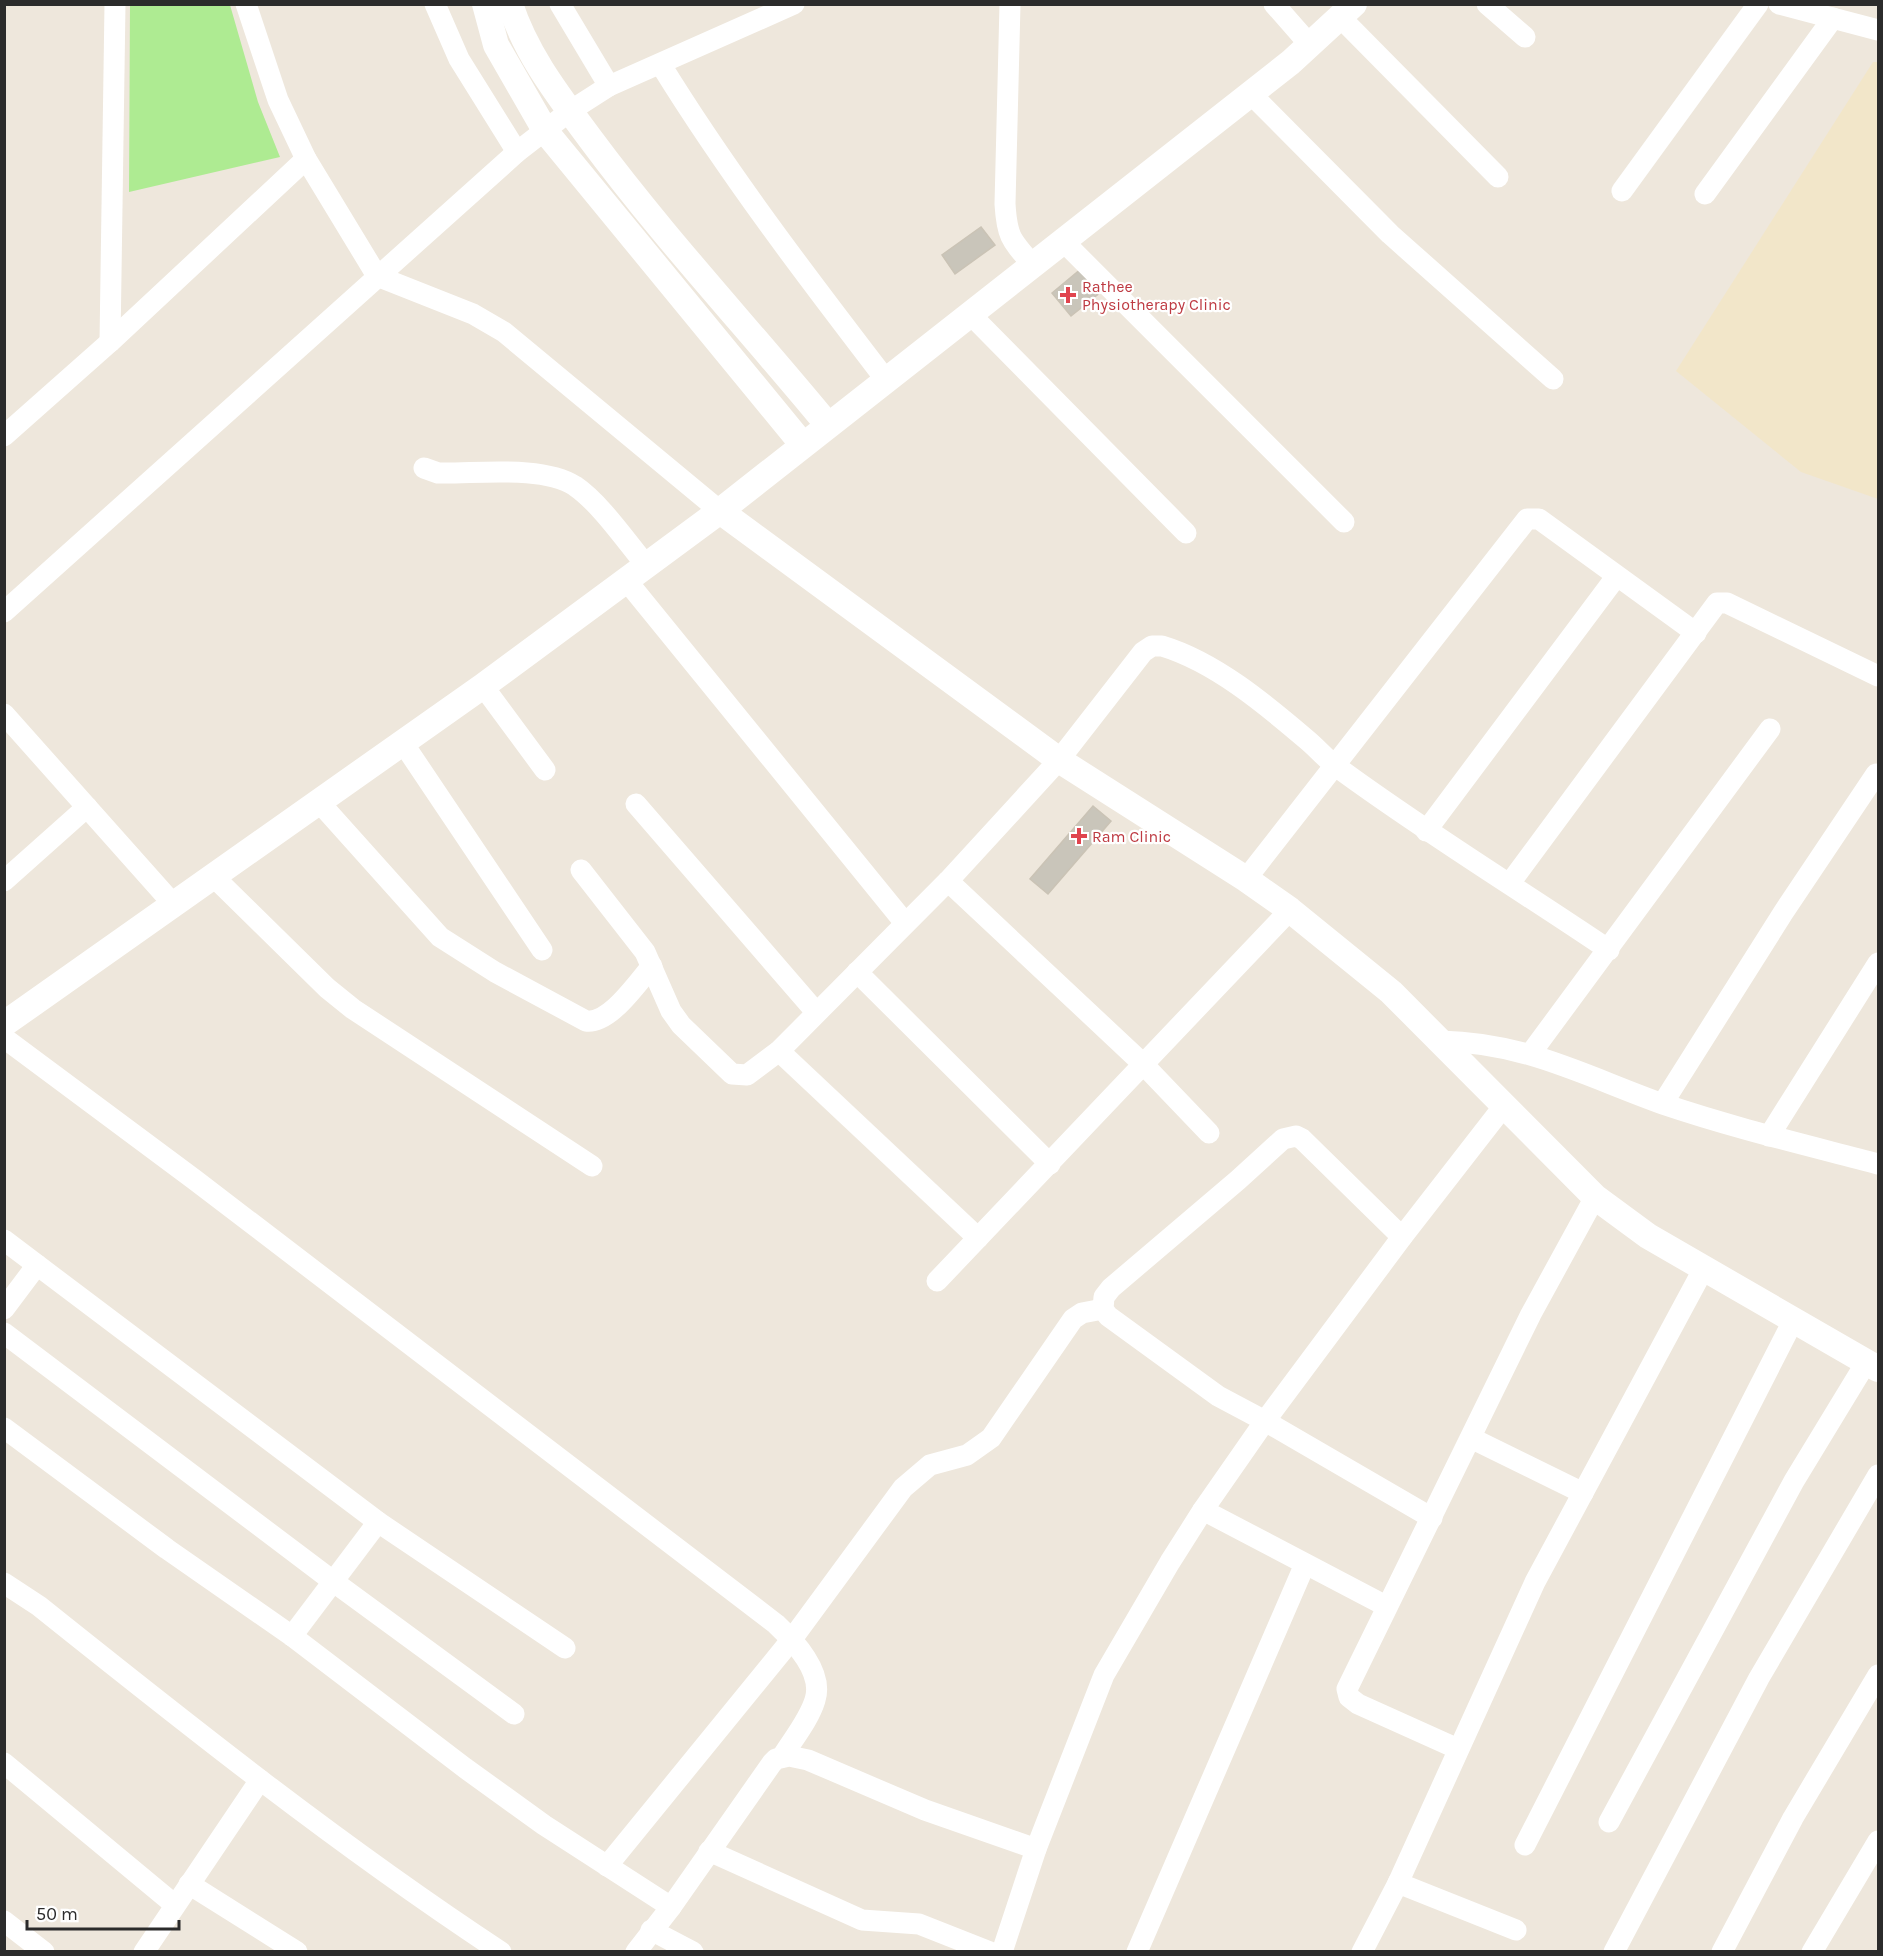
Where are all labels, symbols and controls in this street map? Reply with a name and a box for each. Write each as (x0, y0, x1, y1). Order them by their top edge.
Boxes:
place label: Rathee Physiotherapy Clinic (1082, 277, 1231, 314)
marker: Rathee Physiotherapy Clinic (1059, 286, 1077, 304)
marker: Ram Clinic (1070, 827, 1088, 845)
place label: Ram Clinic (1092, 827, 1171, 846)
scale bar (27, 1893, 178, 1931)
text: 50 m (36, 1903, 78, 1925)

